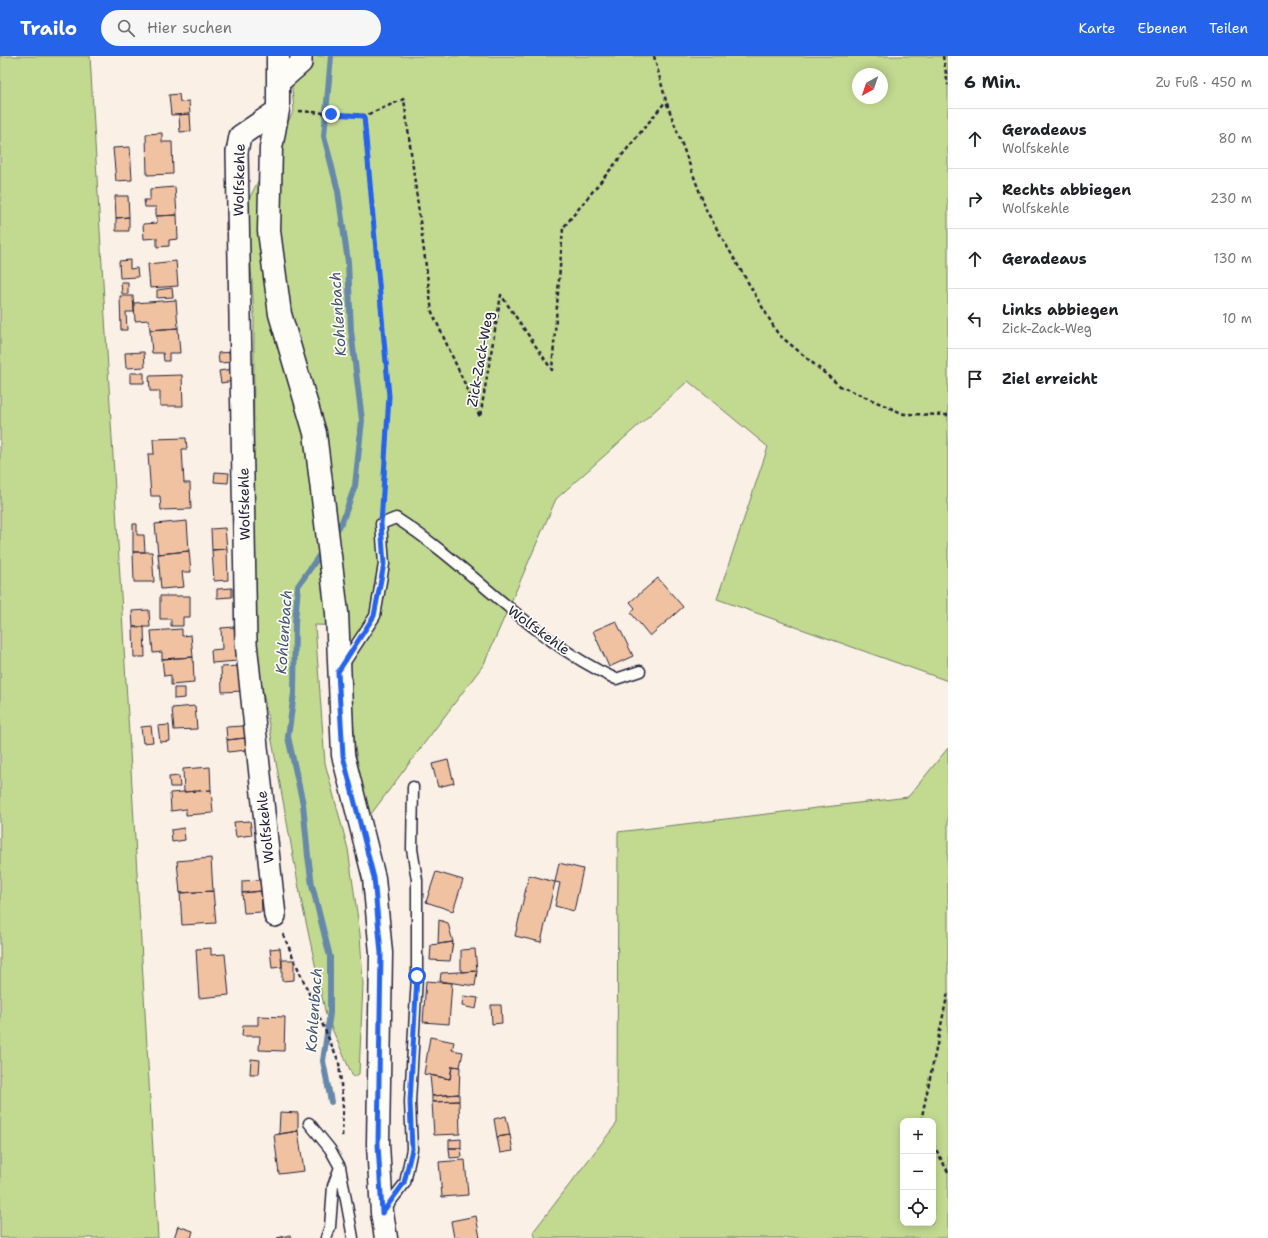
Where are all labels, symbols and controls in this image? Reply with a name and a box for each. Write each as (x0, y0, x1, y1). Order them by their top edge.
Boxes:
search box (101, 10, 381, 46)
text: Trailo (20, 16, 77, 41)
icon: search (115, 17, 137, 39)
text: Hier suchen (147, 18, 232, 38)
text: Karte (1079, 19, 1116, 37)
text: Ebenen (1138, 19, 1187, 37)
text: Teilen (1209, 19, 1248, 37)
north arrow (852, 68, 888, 104)
text: 6 Min. (964, 71, 1021, 93)
text: Zu Fuß · 450 m (1156, 74, 1252, 91)
route end (322, 105, 340, 123)
text: Geradeaus (1002, 120, 1087, 140)
icon: ahead (964, 128, 986, 150)
text: 80 m (1218, 130, 1252, 147)
text: Wolfskehle (1002, 140, 1070, 157)
street label: Wolfskehle (229, 143, 249, 217)
text: Rechts abbiegen (1002, 180, 1131, 200)
icon: right (964, 188, 986, 210)
text: 230 m (1210, 190, 1252, 207)
text: Wolfskehle (1002, 200, 1070, 217)
icon: ahead (964, 248, 986, 270)
text: Geradeaus (1002, 249, 1087, 269)
text: 130 m (1214, 250, 1252, 267)
water label: Kohlenbach (325, 271, 351, 357)
text: Links abbiegen (1002, 300, 1118, 320)
icon: left (964, 308, 986, 330)
street label: Zick-Zack-Weg (463, 310, 497, 408)
text: 10 m (1222, 310, 1252, 327)
text: Zick-Zack-Weg (1002, 320, 1092, 337)
icon: arrive (964, 368, 986, 390)
text: Ziel erreicht (1002, 369, 1098, 389)
street label: Wolfskehle (234, 467, 254, 541)
water label: Kohlenbach (271, 589, 297, 675)
street label: Wolfskehle (504, 601, 574, 659)
street label: Wolfskehle (252, 790, 278, 864)
water label: Kohlenbach (301, 967, 327, 1053)
route start (408, 967, 426, 985)
map controls (900, 1118, 936, 1226)
button: + (900, 1118, 936, 1154)
button: − (900, 1154, 936, 1190)
button: locate (900, 1190, 936, 1226)

